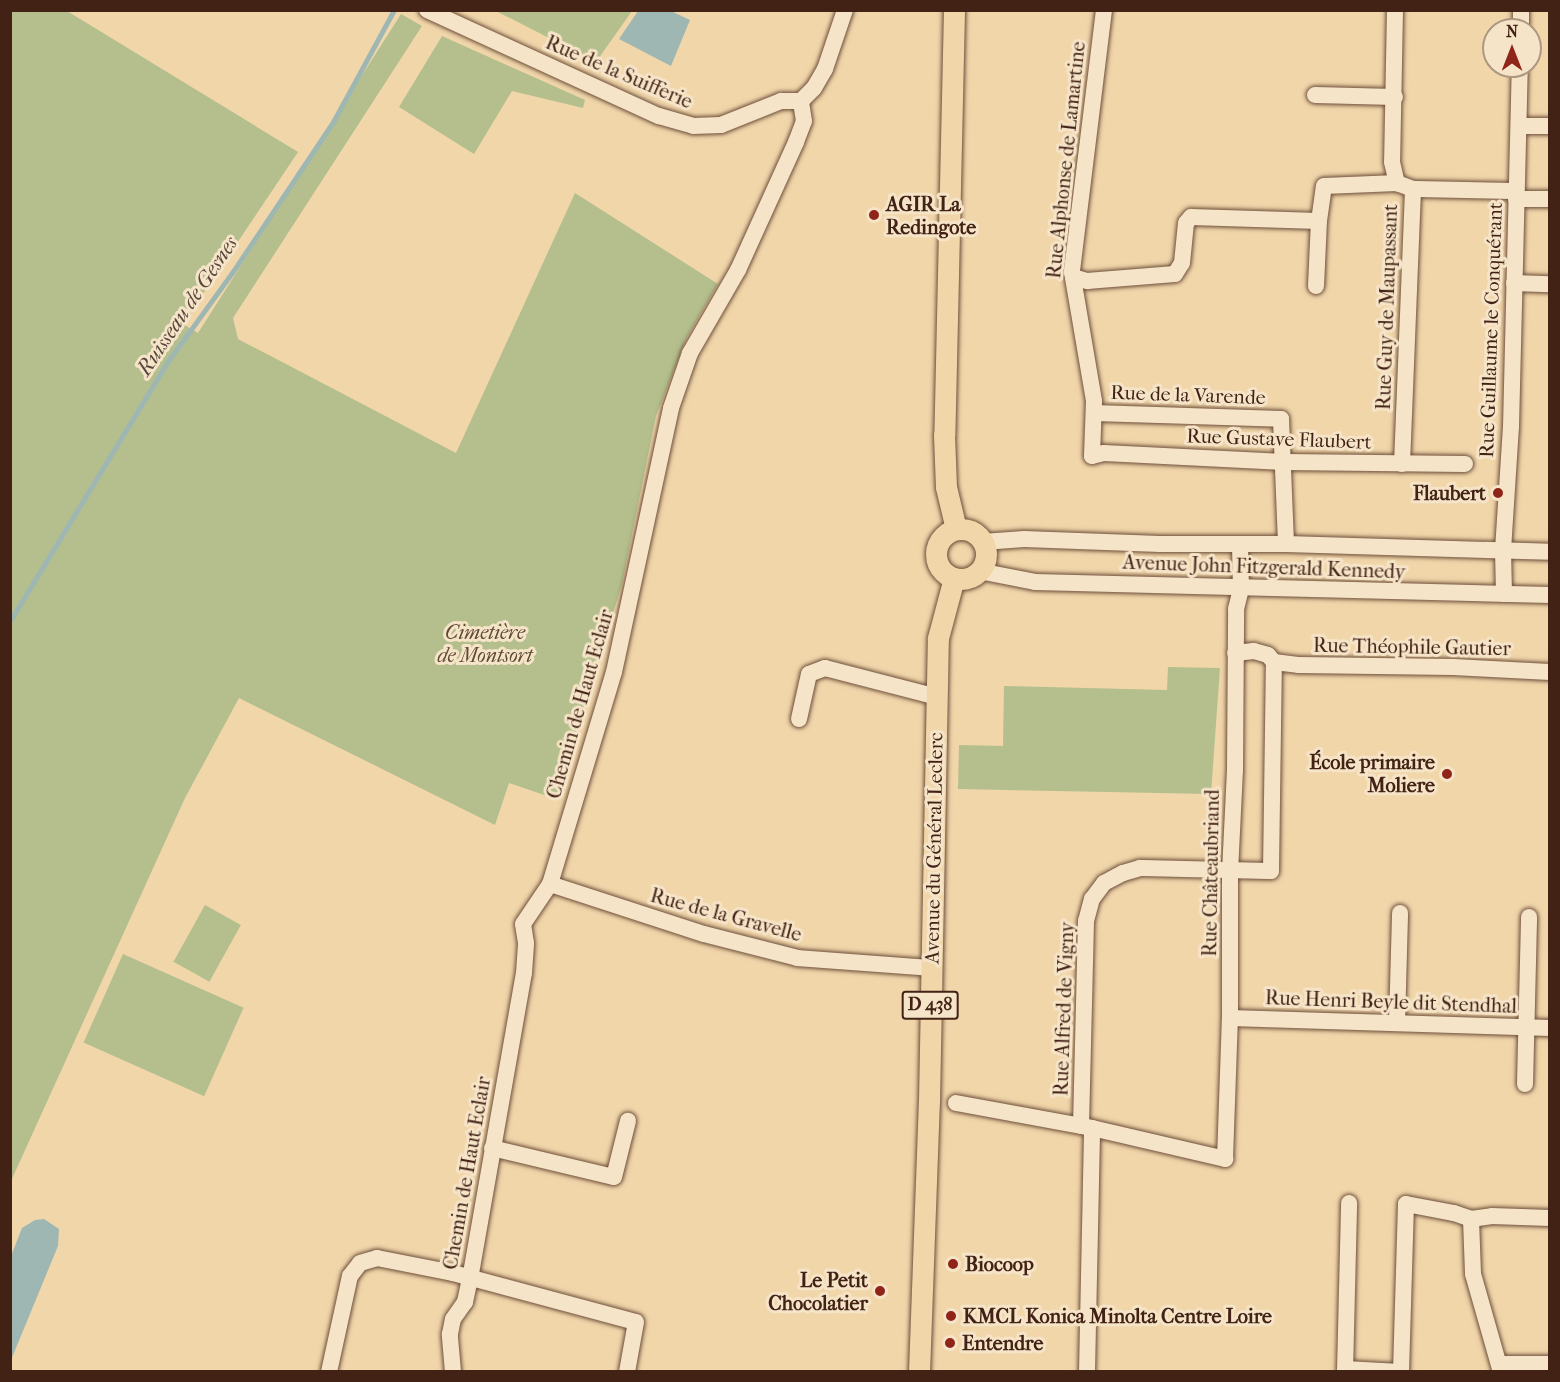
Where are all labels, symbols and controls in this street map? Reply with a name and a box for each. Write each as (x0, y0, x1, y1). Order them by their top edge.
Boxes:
north arrow (1482, 18, 1542, 78)
text: N (1506, 22, 1518, 41)
street label: Rue de la Suifferie (542, 30, 696, 114)
street label: Rue Alphonse de Lamartine (1042, 40, 1090, 280)
place label: AGIR La Redingote (886, 192, 976, 239)
street label: Rue Guillaume le Conquérant (1475, 202, 1507, 458)
street label: Rue Guy de Maupassant (1371, 203, 1403, 411)
marker: AGIR La Redingote (867, 208, 881, 222)
water label: Ruisseau de Gesnes (131, 232, 243, 380)
street label: Rue de la Varende (1110, 380, 1266, 410)
street label: Rue Gustave Flaubert (1186, 424, 1372, 454)
place label: Flaubert (1413, 481, 1486, 505)
marker: Flaubert (1491, 486, 1505, 500)
street label: Avenue John Fitzgerald Kennedy (1122, 550, 1406, 584)
street label: Chemin de Haut Eclair (541, 607, 619, 801)
park label: Cimetière de Montsort (437, 620, 533, 667)
street label: Rue Théophile Gautier (1313, 633, 1511, 661)
street label: Avenue du Général Leclerc (920, 732, 948, 964)
place label: École primaire Moliere (1309, 750, 1435, 797)
marker: École primaire Moliere (1440, 767, 1454, 781)
street label: Rue Châteaubriand (1198, 789, 1224, 957)
street label: Rue de la Gravelle (648, 883, 804, 947)
street label: Rue Alfred de Vigny (1049, 921, 1079, 1097)
street label: Rue Henri Beyle dit Stendhal (1265, 986, 1517, 1018)
road number: D 438 (902, 990, 958, 1020)
street label: Chemin de Haut Eclair (438, 1074, 496, 1272)
place label: Biocoop (965, 1252, 1034, 1276)
marker: Biocoop (946, 1257, 960, 1271)
place label: Le Petit Chocolatier (768, 1268, 868, 1315)
marker: Le Petit Chocolatier (873, 1284, 887, 1298)
place label: KMCL Konica Minolta Centre Loire (963, 1304, 1272, 1328)
marker: KMCL Konica Minolta Centre Loire (944, 1309, 958, 1323)
place label: Entendre (962, 1331, 1043, 1355)
marker: Entendre (943, 1336, 957, 1350)

